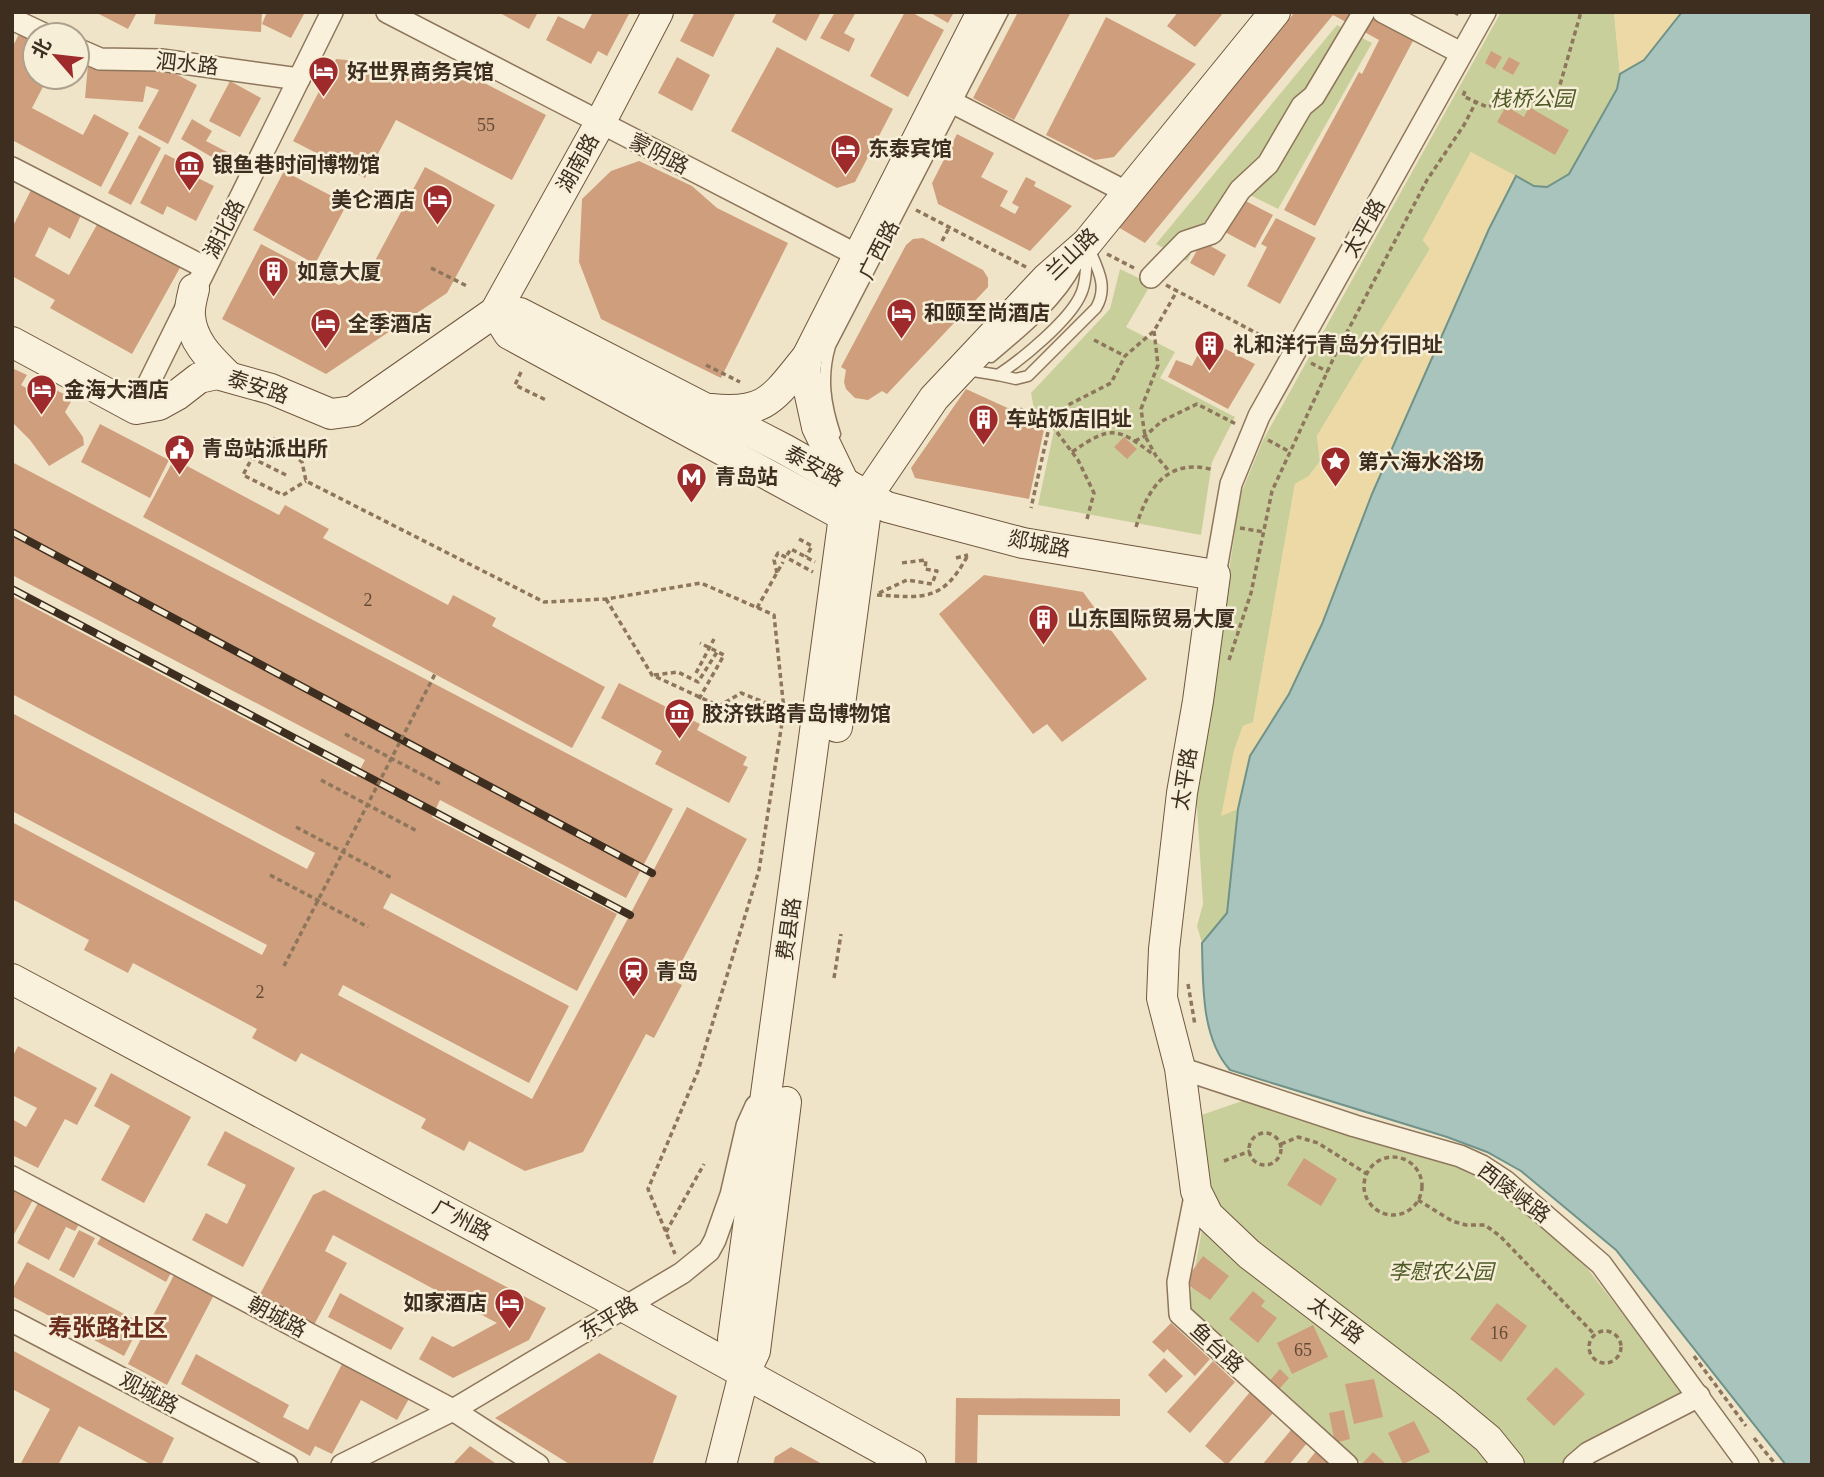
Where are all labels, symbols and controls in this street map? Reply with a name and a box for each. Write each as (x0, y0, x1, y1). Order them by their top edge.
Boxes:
north arrow (21, 21, 91, 91)
text: 北 (28, 35, 55, 62)
street label: 泗水路 (154, 49, 220, 79)
hotel icon: 好世界商务宾馆 (307, 55, 341, 99)
place label: 好世界商务宾馆 (347, 60, 494, 84)
park label: 栈桥公园 (1490, 87, 1577, 111)
house number: 55 (477, 115, 495, 135)
street label: 蒙阴路 (625, 129, 693, 179)
street label: 湖南路 (552, 130, 604, 196)
hotel icon: 东泰宾馆 (828, 132, 862, 176)
place label: 东泰宾馆 (868, 137, 952, 161)
museum icon: 银鱼巷时间博物馆 (172, 148, 206, 192)
place label: 银鱼巷时间博物馆 (212, 153, 380, 177)
hotel icon: 美仑酒店 (421, 183, 455, 227)
place label: 美仑酒店 (331, 188, 415, 212)
street label: 湖北路 (199, 195, 249, 263)
street label: 太平路 (1338, 195, 1390, 261)
street label: 广西路 (854, 216, 904, 284)
street label: 兰山路 (1041, 223, 1103, 285)
building icon: 如意大厦 (257, 255, 291, 299)
place label: 如意大厦 (297, 260, 381, 284)
hotel icon: 和颐至尚酒店 (884, 296, 918, 340)
place label: 和颐至尚酒店 (924, 301, 1050, 325)
hotel icon: 全季酒店 (308, 307, 342, 351)
place label: 全季酒店 (348, 312, 432, 336)
building icon: 礼和洋行青岛分行旧址 (1193, 328, 1227, 372)
place label: 礼和洋行青岛分行旧址 (1233, 333, 1443, 357)
street label: 泰安路 (224, 366, 292, 408)
hotel icon: 金海大酒店 (24, 373, 58, 417)
place label: 金海大酒店 (64, 378, 169, 402)
building icon: 车站饭店旧址 (966, 402, 1000, 446)
place label: 车站饭店旧址 (1006, 407, 1132, 431)
public building icon: 青岛站派出所 (162, 432, 196, 476)
place label: 青岛站派出所 (202, 437, 328, 461)
street label: 泰安路 (781, 441, 847, 491)
place icon: 第六海水浴场 (1318, 445, 1352, 489)
place label: 第六海水浴场 (1358, 450, 1484, 474)
metro station icon: 青岛站 (675, 460, 709, 504)
place label: 青岛站 (715, 465, 778, 489)
street label: 郯城路 (1006, 526, 1072, 562)
house number: 2 (364, 590, 373, 610)
building icon: 山东国际贸易大厦 (1027, 602, 1061, 646)
place label: 山东国际贸易大厦 (1067, 607, 1235, 631)
museum icon: 胶济铁路青岛博物馆 (662, 697, 696, 741)
place label: 胶济铁路青岛博物馆 (702, 702, 891, 726)
street label: 太平路 (1168, 746, 1202, 812)
street label: 费县路 (773, 896, 805, 962)
station icon: 青岛 (616, 955, 650, 999)
place label: 青岛 (656, 960, 698, 984)
house number: 2 (256, 982, 265, 1002)
street label: 西陵峡路 (1473, 1158, 1555, 1228)
street label: 广州路 (429, 1195, 495, 1245)
park label: 李慰农公园 (1389, 1260, 1496, 1284)
hotel icon: 如家酒店 (493, 1286, 527, 1330)
place label: 如家酒店 (403, 1291, 487, 1315)
street label: 东平路 (576, 1291, 642, 1345)
street label: 太平路 (1304, 1291, 1368, 1349)
street label: 朝城路 (244, 1292, 310, 1342)
district label: 寿张路社区 (48, 1315, 168, 1341)
street label: 鱼台路 (1186, 1318, 1248, 1378)
house number: 16 (1490, 1323, 1508, 1343)
house number: 65 (1294, 1340, 1312, 1360)
street label: 观城路 (116, 1368, 182, 1418)

